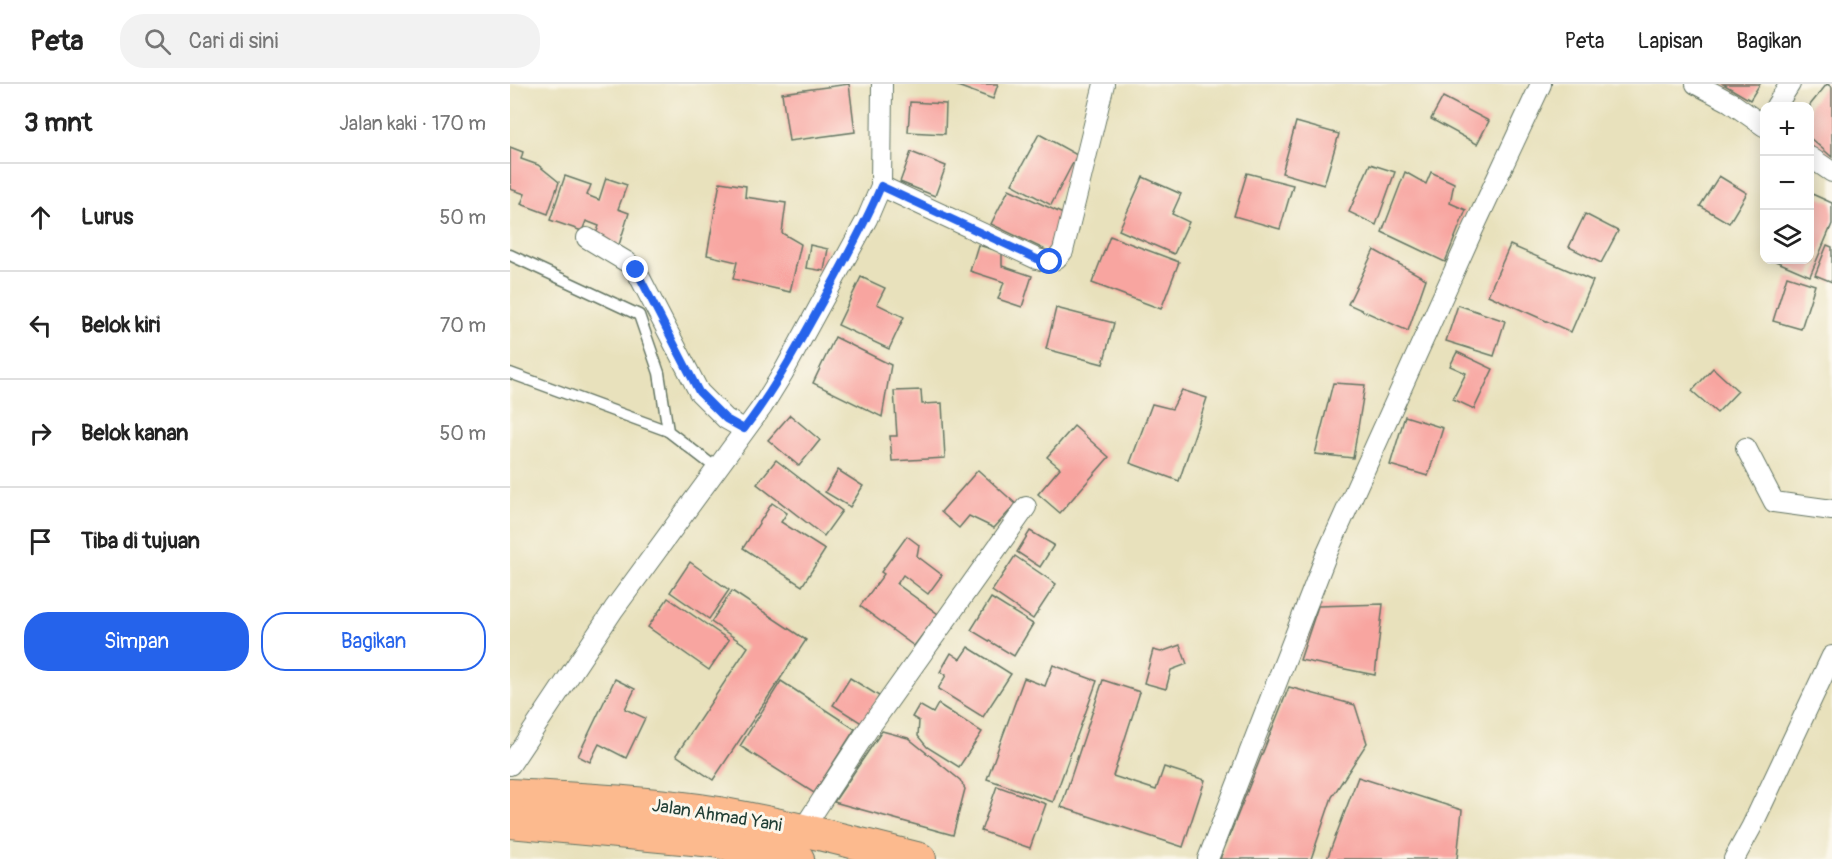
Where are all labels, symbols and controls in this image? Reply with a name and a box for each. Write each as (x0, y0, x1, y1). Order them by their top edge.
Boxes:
search box (120, 14, 540, 68)
text: Peta (30, 24, 84, 59)
icon: search (141, 25, 174, 58)
text: Cari di sini (189, 27, 278, 55)
text: Peta (1564, 28, 1605, 55)
text: Lapisan (1638, 28, 1703, 55)
text: Bagikan (1736, 28, 1802, 55)
map controls (1760, 102, 1814, 264)
button: + (1760, 102, 1814, 156)
text: 3 mnt (24, 107, 92, 139)
text: Jalan kaki · 170 m (339, 111, 486, 136)
button: − (1760, 156, 1814, 210)
icon: ahead (24, 201, 57, 234)
text: Lurus (81, 203, 133, 231)
text: 50 m (439, 205, 486, 230)
button: layers (1760, 210, 1814, 264)
route start (1036, 248, 1062, 274)
route end (622, 256, 648, 282)
icon: left (24, 309, 57, 342)
text: Belok kiri (81, 311, 160, 339)
text: 70 m (440, 313, 486, 338)
icon: right (24, 417, 57, 450)
text: Belok kanan (81, 419, 189, 447)
text: 50 m (439, 421, 486, 446)
icon: arrive (24, 525, 57, 558)
text: Tiba di tujuan (81, 527, 200, 555)
button: Simpan (24, 612, 249, 671)
button: Bagikan (261, 612, 486, 671)
street label: Jalan Ahmad Yani (650, 794, 784, 837)

